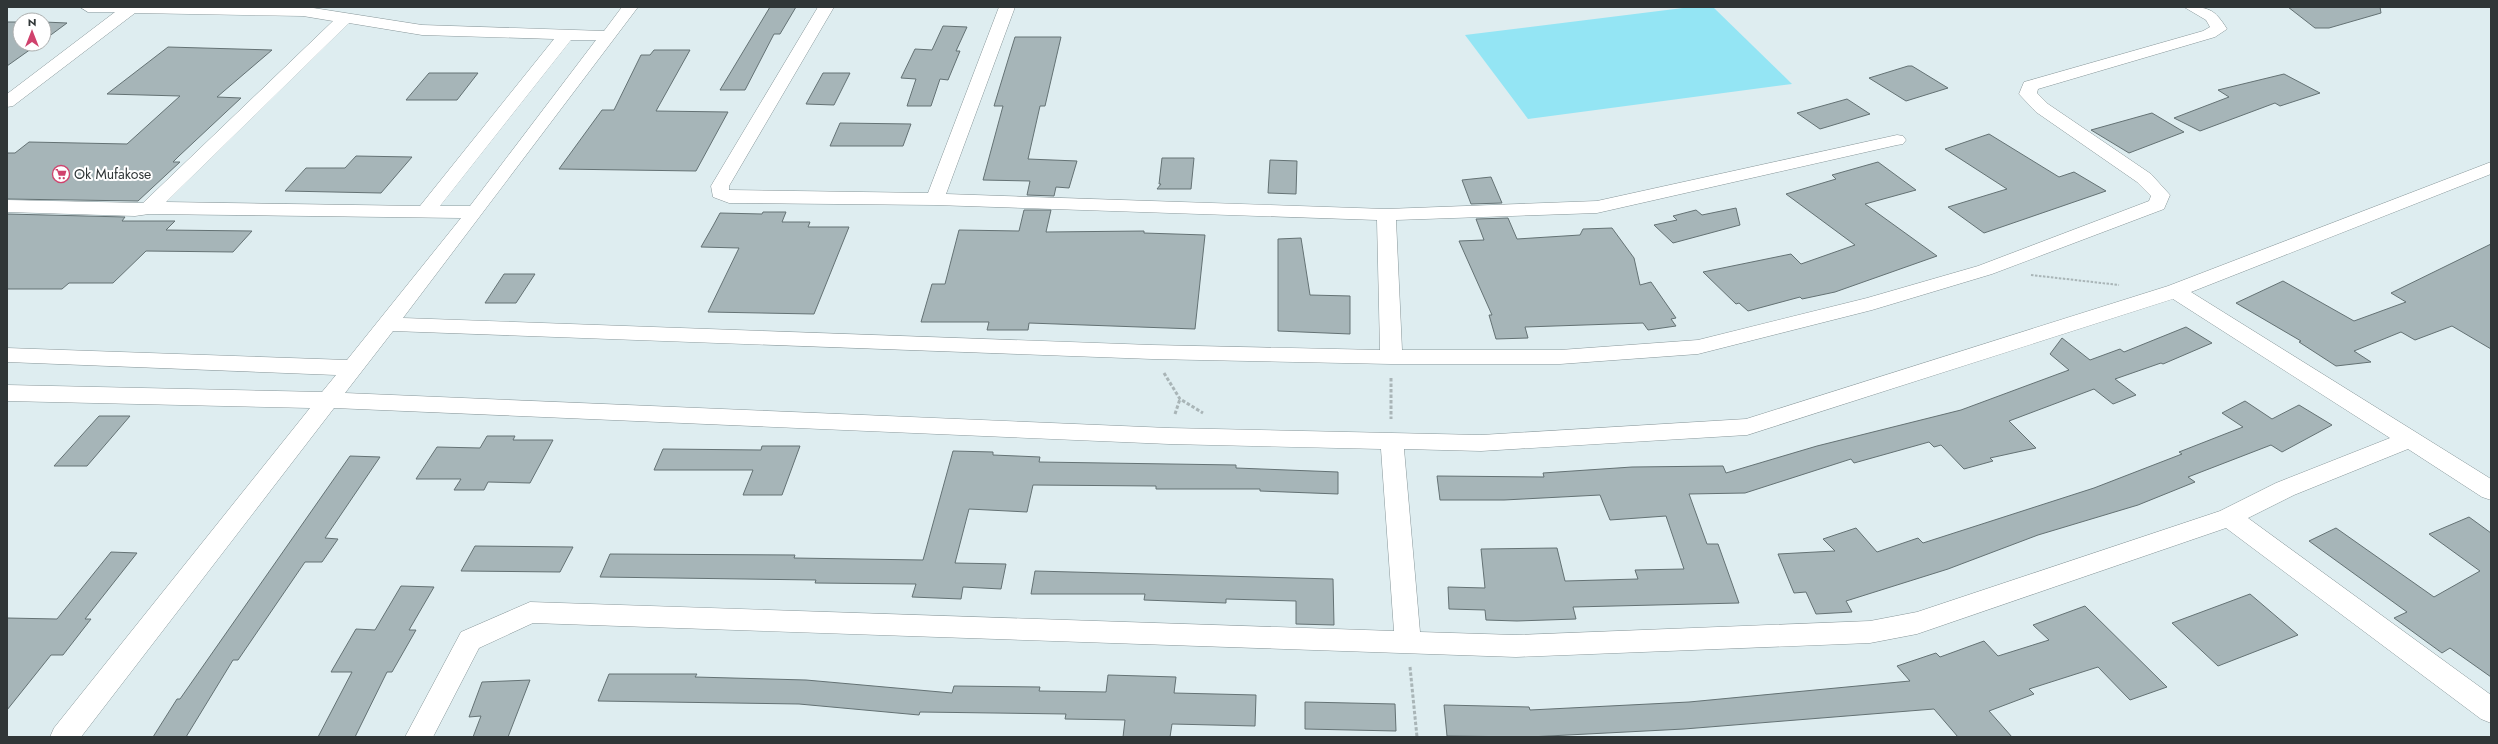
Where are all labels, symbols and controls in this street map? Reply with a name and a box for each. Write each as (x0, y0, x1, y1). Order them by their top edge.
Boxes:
north arrow (12, 12, 52, 52)
text: N (28, 14, 36, 30)
supermarket icon: Ok Mufakose (51, 164, 71, 184)
place label: Ok Mufakose (74, 164, 151, 184)

